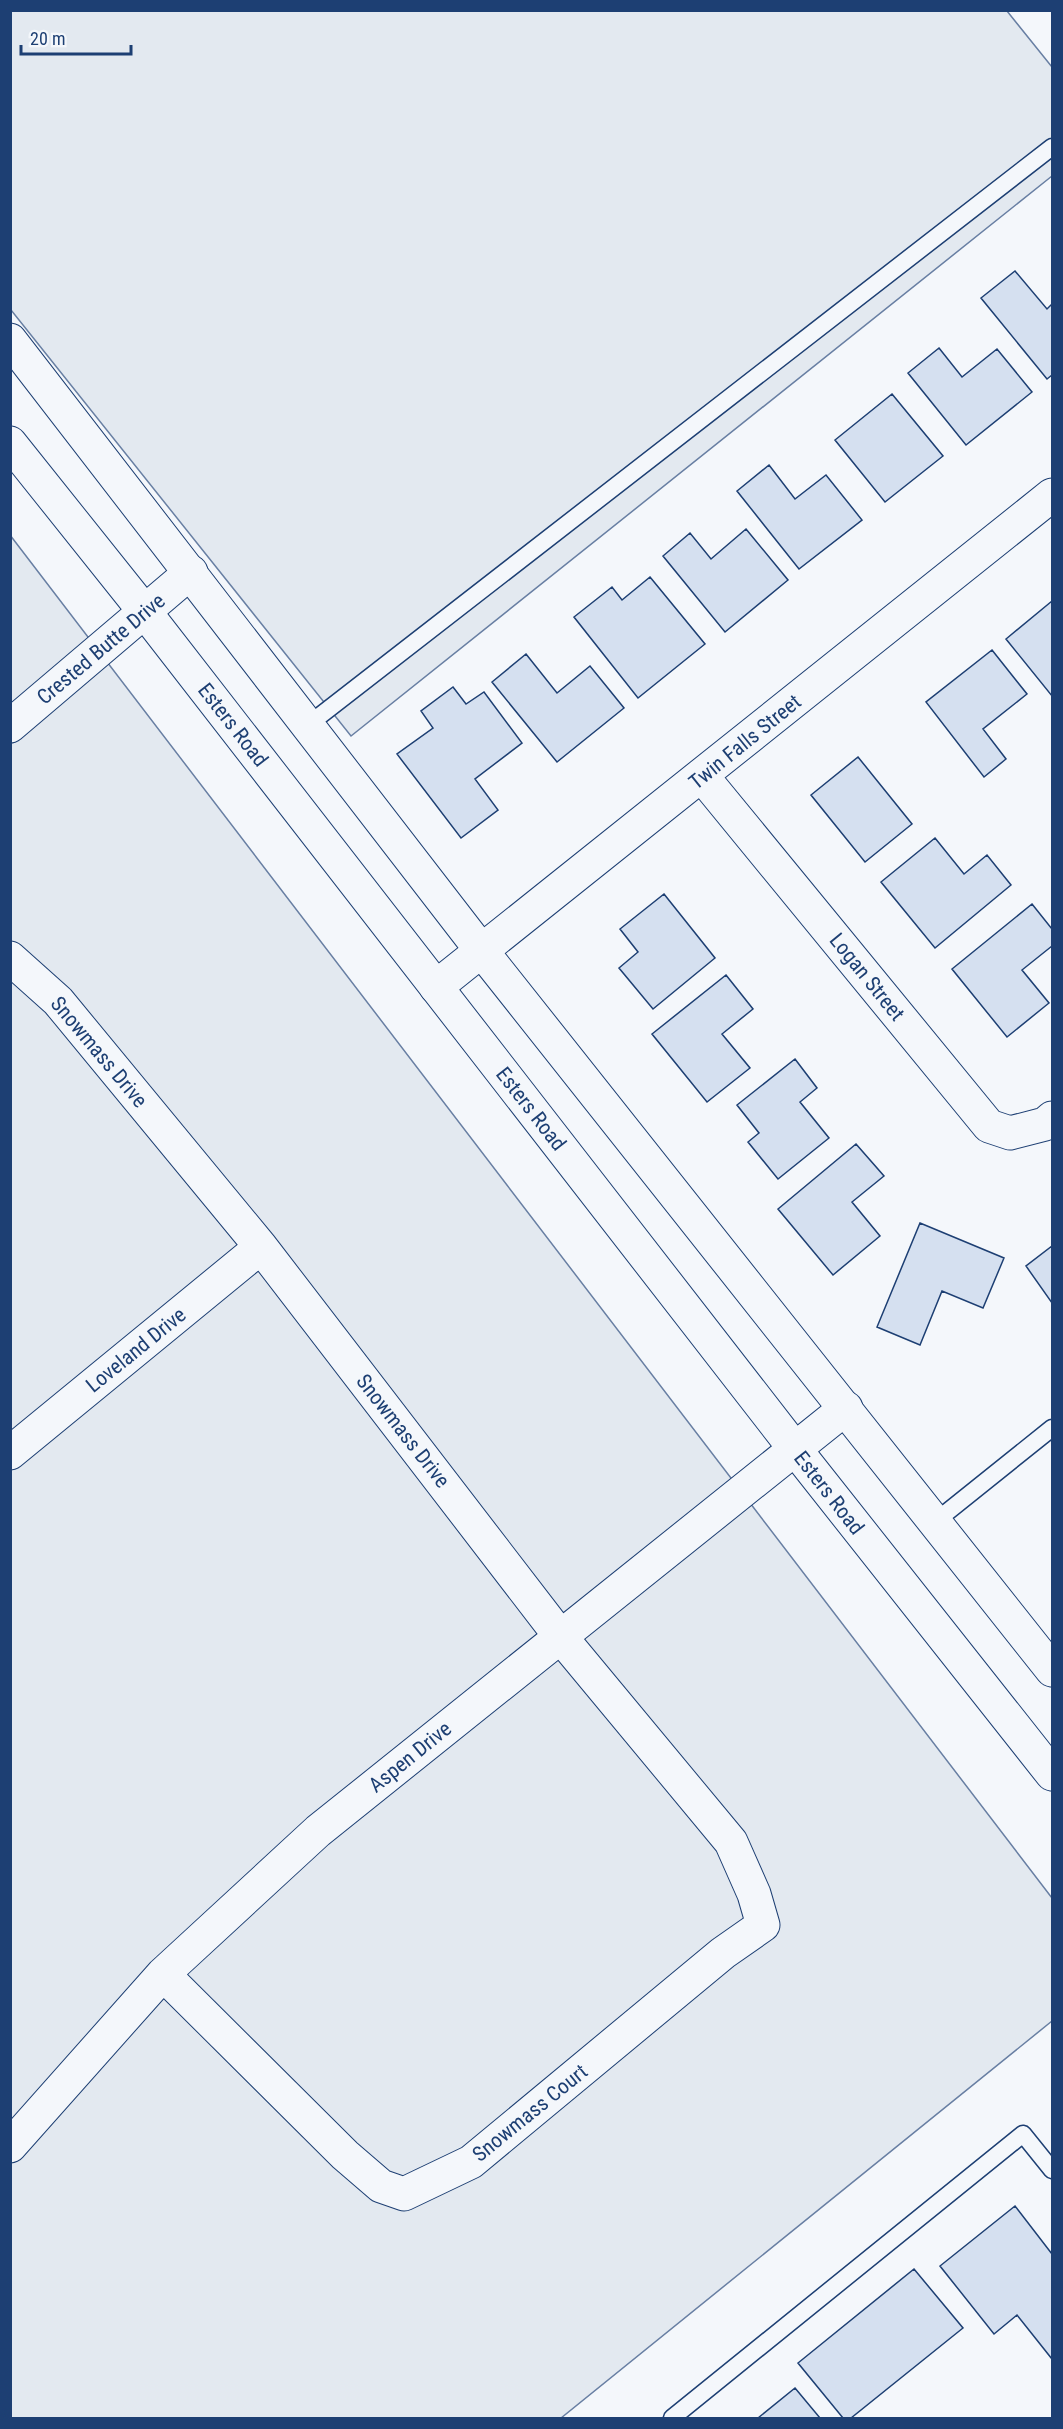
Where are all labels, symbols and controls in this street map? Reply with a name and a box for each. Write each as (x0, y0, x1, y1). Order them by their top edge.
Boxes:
scale bar (21, 18, 130, 56)
text: 20 m (30, 28, 65, 49)
street label: Crested Butte Drive (32, 588, 170, 709)
street label: Esters Road (193, 679, 273, 771)
street label: Twin Falls Street (684, 690, 806, 794)
street label: Logan Street (825, 929, 909, 1025)
street label: Snowmass Drive (46, 992, 152, 1112)
street label: Esters Road (491, 1063, 571, 1155)
street label: Loveland Drive (81, 1302, 191, 1397)
street label: Snowmass Drive (351, 1370, 455, 1492)
street label: Esters Road (789, 1447, 869, 1539)
street label: Aspen Drive (364, 1716, 456, 1797)
street label: Snowmass Court (468, 2059, 592, 2167)

